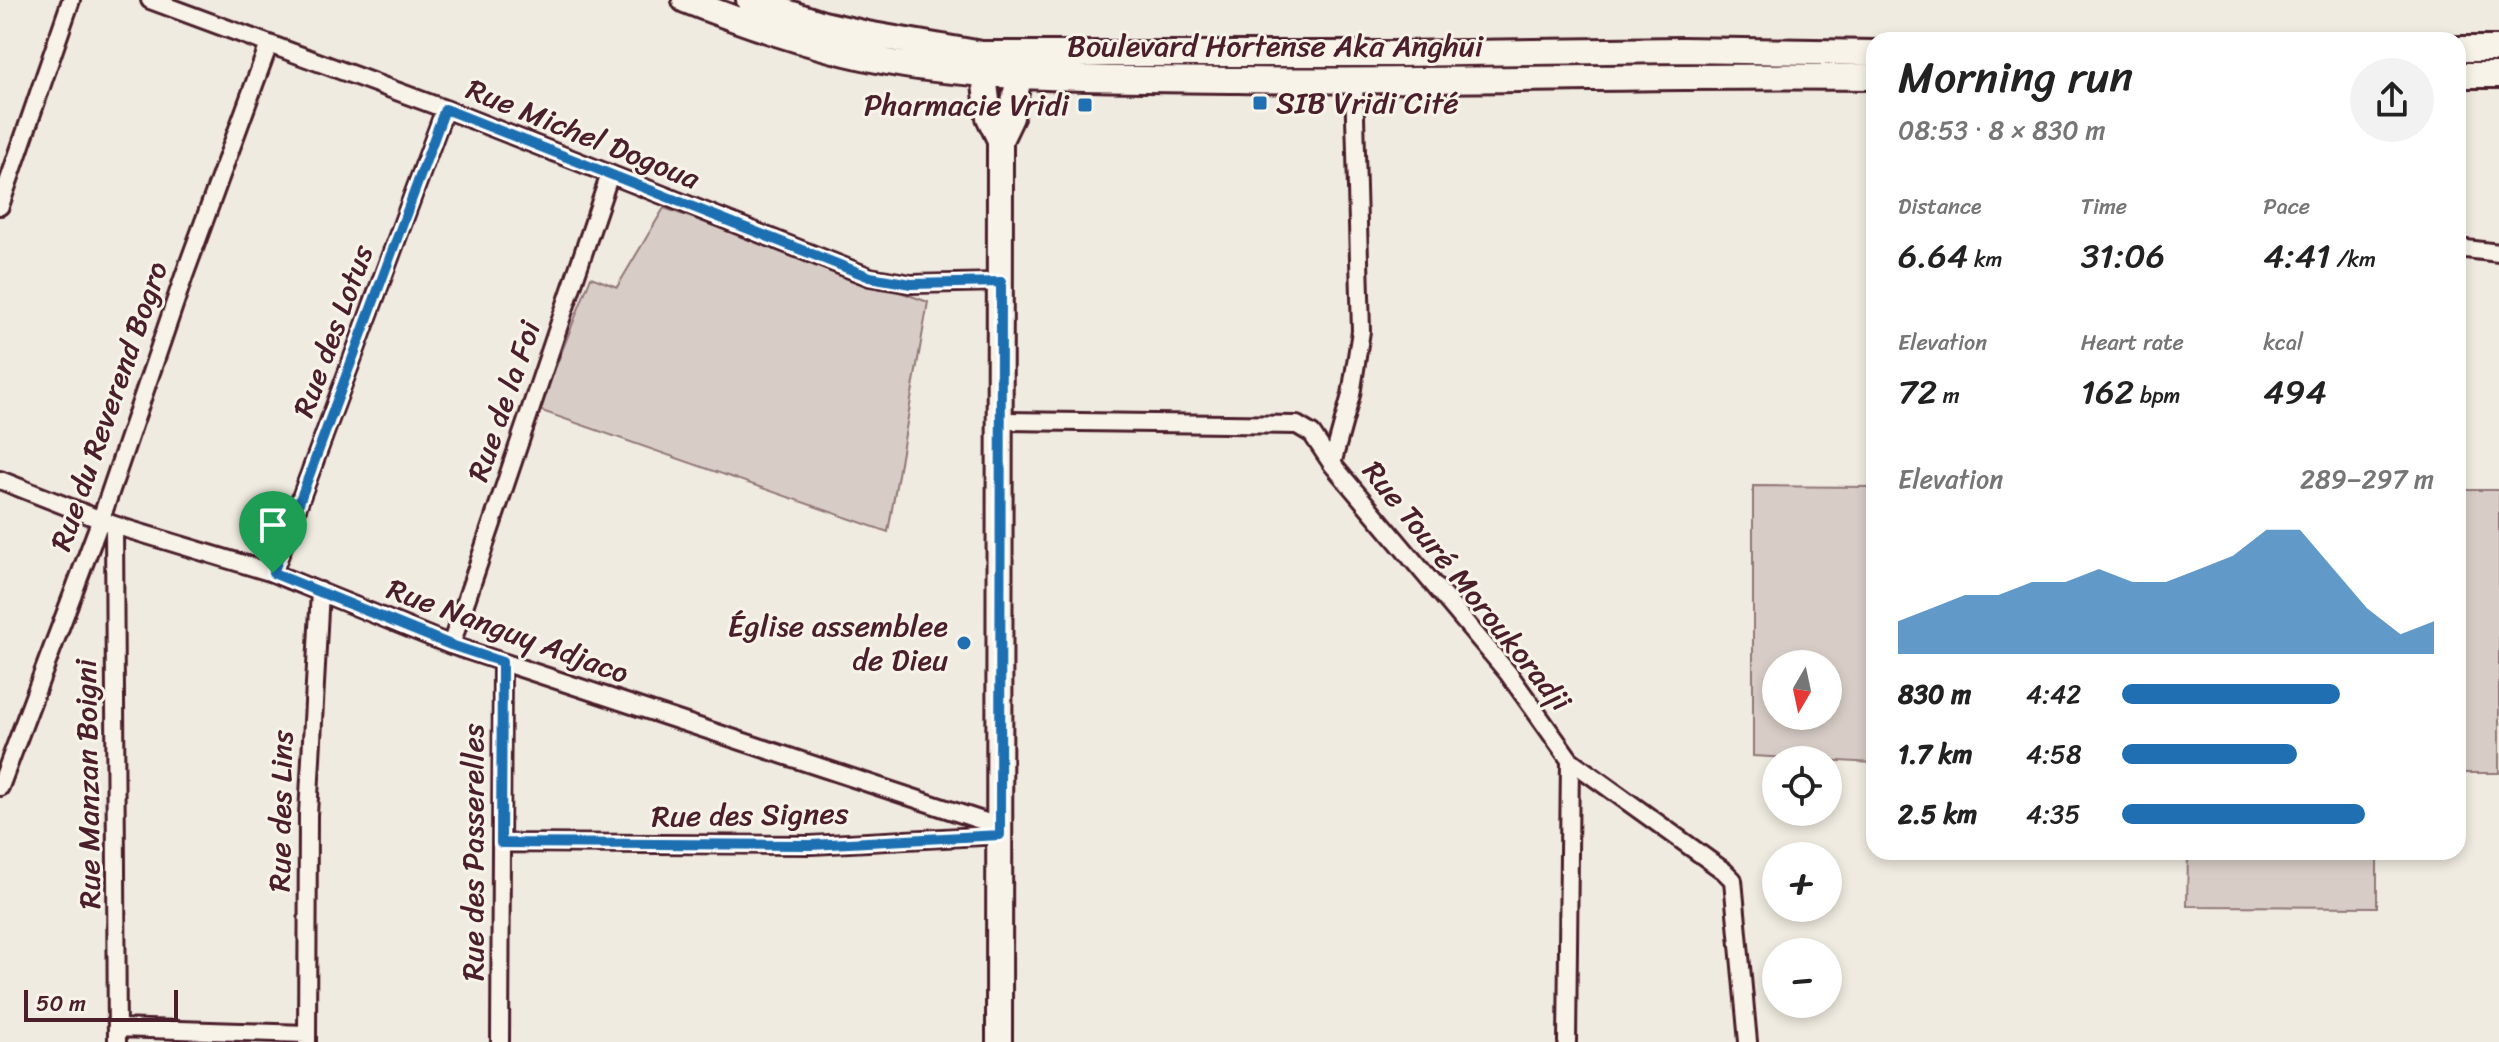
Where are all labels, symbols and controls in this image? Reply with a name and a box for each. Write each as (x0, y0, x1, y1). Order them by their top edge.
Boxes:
street label: Boulevard Hortense Aka Anghui (1067, 19, 1485, 73)
text: Morning run (1898, 38, 2133, 116)
button: share (2350, 58, 2434, 142)
street label: Rue Michel Dogoua (458, 62, 709, 206)
place label: SIB Vridi Cité (1276, 76, 1459, 130)
place label: Pharmacie Vridi (864, 78, 1070, 132)
marker: SIB Vridi Cité (1251, 94, 1269, 112)
marker: Pharmacie Vridi (1076, 96, 1094, 114)
text: 08:53 · 8 × 830 m (1898, 107, 2105, 153)
text: Distance (1898, 187, 1982, 226)
text: Time (2081, 187, 2127, 226)
text: Pace (2263, 187, 2310, 226)
text: 6.64 (1898, 226, 1968, 286)
text: 31:06 (2081, 226, 2165, 286)
text: 4:41 (2263, 226, 2331, 286)
street label: Rue des Lotus (277, 237, 389, 425)
text: km (1968, 240, 2002, 279)
text: /km (2331, 240, 2376, 279)
street label: Rue du Reverend Bogro (34, 254, 184, 558)
street label: Rue de la Foi (451, 313, 557, 489)
text: Elevation (1898, 323, 1987, 362)
text: Heart rate (2081, 323, 2184, 362)
text: kcal (2263, 323, 2303, 362)
text: 72 (1898, 362, 1937, 422)
text: 162 (2081, 362, 2134, 422)
text: 494 (2263, 362, 2327, 422)
text: m (1937, 376, 1960, 415)
text: bpm (2134, 376, 2181, 415)
street label: Rue Touré Moroukoradji (1348, 448, 1587, 725)
text: Elevation (1898, 456, 2003, 502)
text: 289–297 m (2300, 456, 2434, 502)
pin (239, 491, 307, 573)
icon: arrive (251, 503, 295, 547)
street label: Rue Nanguy Adjaco (379, 562, 637, 700)
place label: Église assemblee de Dieu (728, 599, 948, 687)
marker: Église assemblee de Dieu (955, 634, 973, 652)
north arrow (1762, 650, 1842, 730)
map controls (1762, 650, 1842, 1018)
street label: Rue Manzan Boigni (59, 657, 117, 909)
text: 830 m (1898, 671, 1971, 717)
text: 4:42 (2026, 671, 2081, 717)
street label: Rue des Passerelles (446, 723, 500, 981)
street label: Rue des Lins (253, 730, 309, 892)
text: 1.7 km (1898, 731, 1972, 777)
text: 4:58 (2026, 731, 2082, 777)
button: locate (1762, 746, 1842, 826)
street label: Rue des Signes (651, 786, 849, 844)
text: 2.5 km (1898, 791, 1977, 837)
text: 4:35 (2026, 791, 2080, 837)
button: + (1762, 842, 1842, 922)
button: − (1762, 938, 1842, 1018)
text: 50 m (36, 984, 86, 1023)
scale bar (24, 986, 178, 1022)

